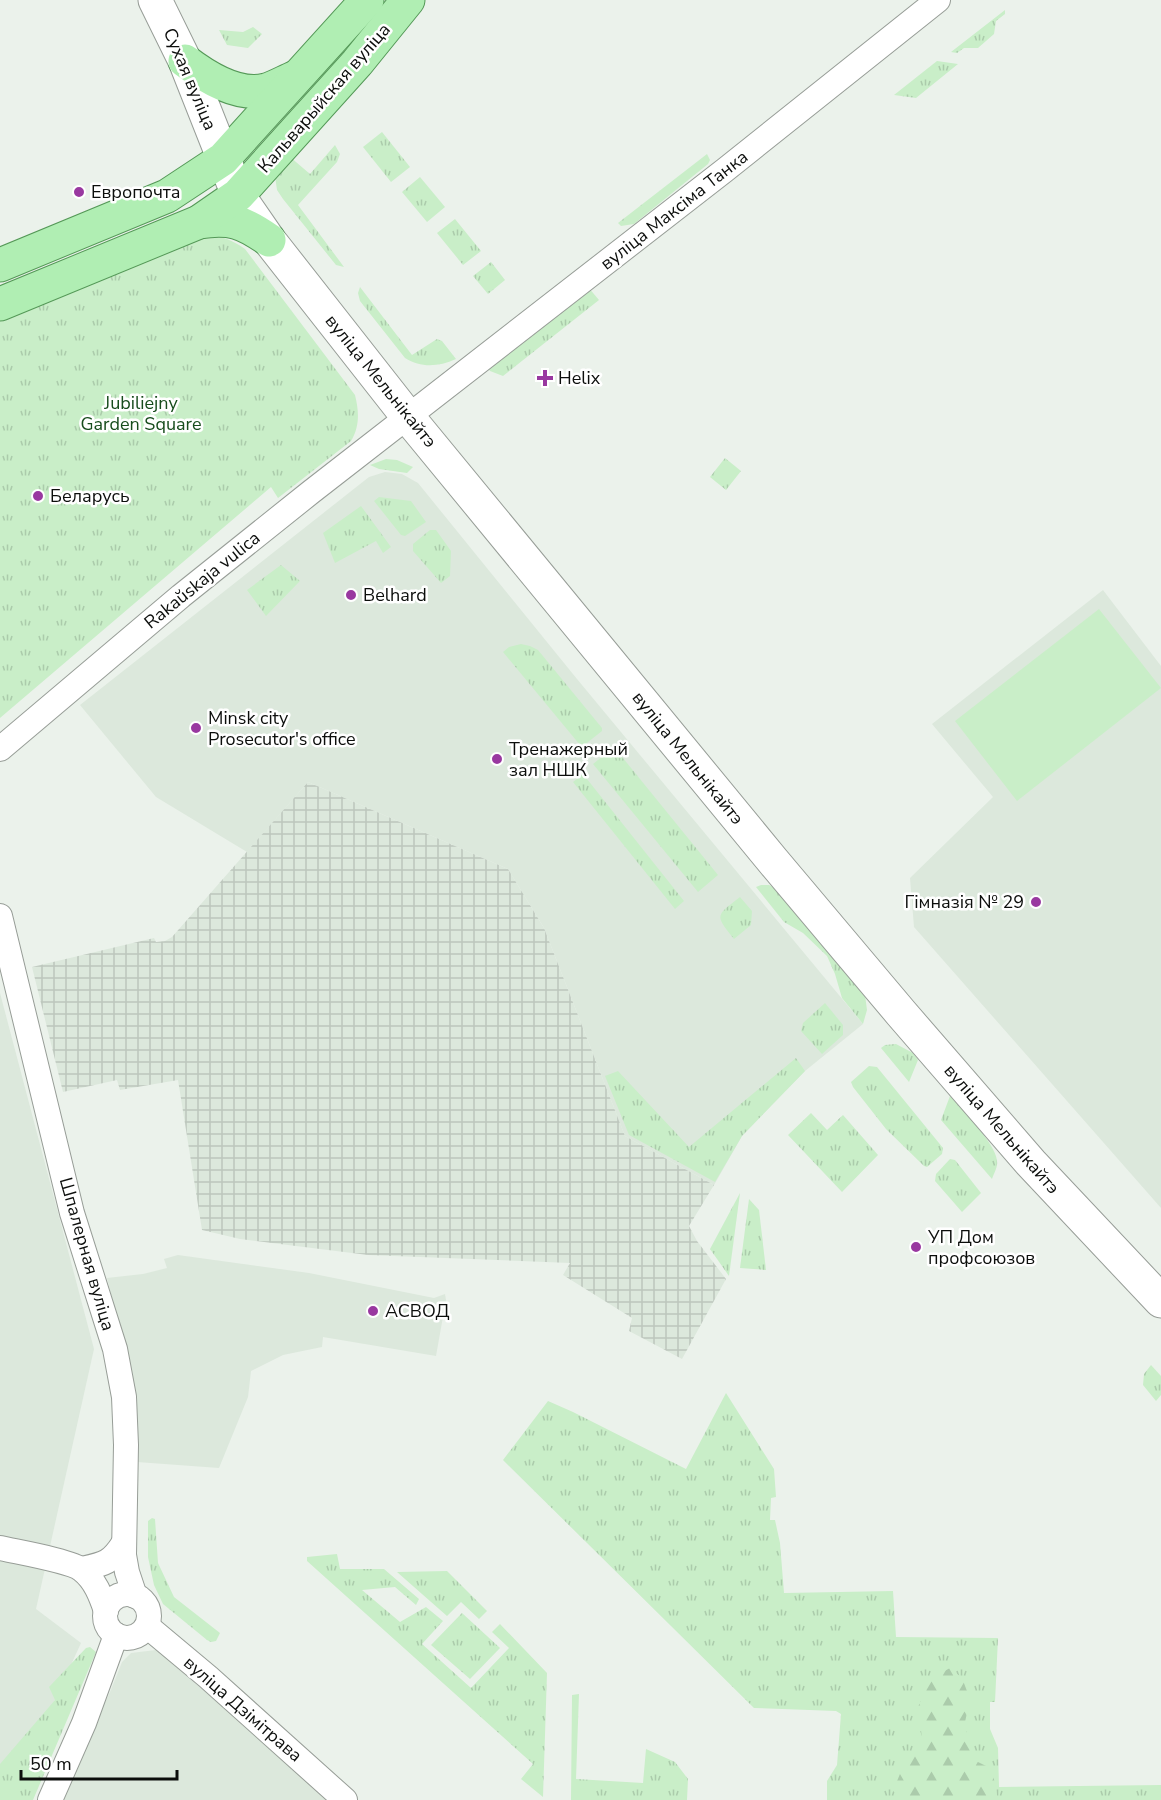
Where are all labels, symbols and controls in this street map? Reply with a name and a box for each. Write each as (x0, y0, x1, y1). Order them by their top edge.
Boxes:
street label: Кальварыйская вуліца (252, 18, 396, 178)
street label: Сухая вуліца (158, 24, 222, 134)
street label: вуліца Максіма Танка (595, 145, 753, 275)
place label: Европочта (91, 180, 181, 204)
marker: Европочта (72, 185, 86, 199)
street label: вуліца Мельнікайтэ (320, 309, 442, 453)
place label: Helix (558, 366, 601, 390)
marker: Helix (536, 369, 554, 387)
park label: Jubiliejny Garden Square (81, 391, 201, 436)
place label: Беларусь (50, 484, 130, 508)
marker: Беларусь (31, 489, 45, 503)
street label: Rakaŭskaja vulica (139, 526, 265, 634)
place label: Belhard (363, 583, 427, 607)
marker: Belhard (344, 588, 358, 602)
street label: вуліца Мельнікайтэ (627, 686, 749, 830)
place label: Minsk city Prosecutor's office (208, 706, 356, 751)
marker: Minsk city Prosecutor's office (189, 721, 203, 735)
place label: Тренажерный зал НШК (509, 737, 628, 782)
marker: Тренажерный зал НШК (490, 752, 504, 766)
place label: Гімназія № 29 (904, 890, 1024, 914)
marker: Гімназія № 29 (1029, 895, 1043, 909)
street label: вуліца Мельнікайтэ (939, 1059, 1065, 1199)
street label: Шпалерная вуліца (54, 1175, 120, 1333)
place label: УП Дом профсоюзов (927, 1225, 1035, 1270)
marker: УП Дом профсоюзов (909, 1240, 923, 1254)
place label: АСВОД (385, 1299, 449, 1323)
marker: АСВОД (366, 1304, 380, 1318)
street label: вуліца Дзімітрава (179, 1651, 307, 1767)
scale bar (21, 1743, 177, 1781)
text: 50 m (30, 1752, 72, 1776)

